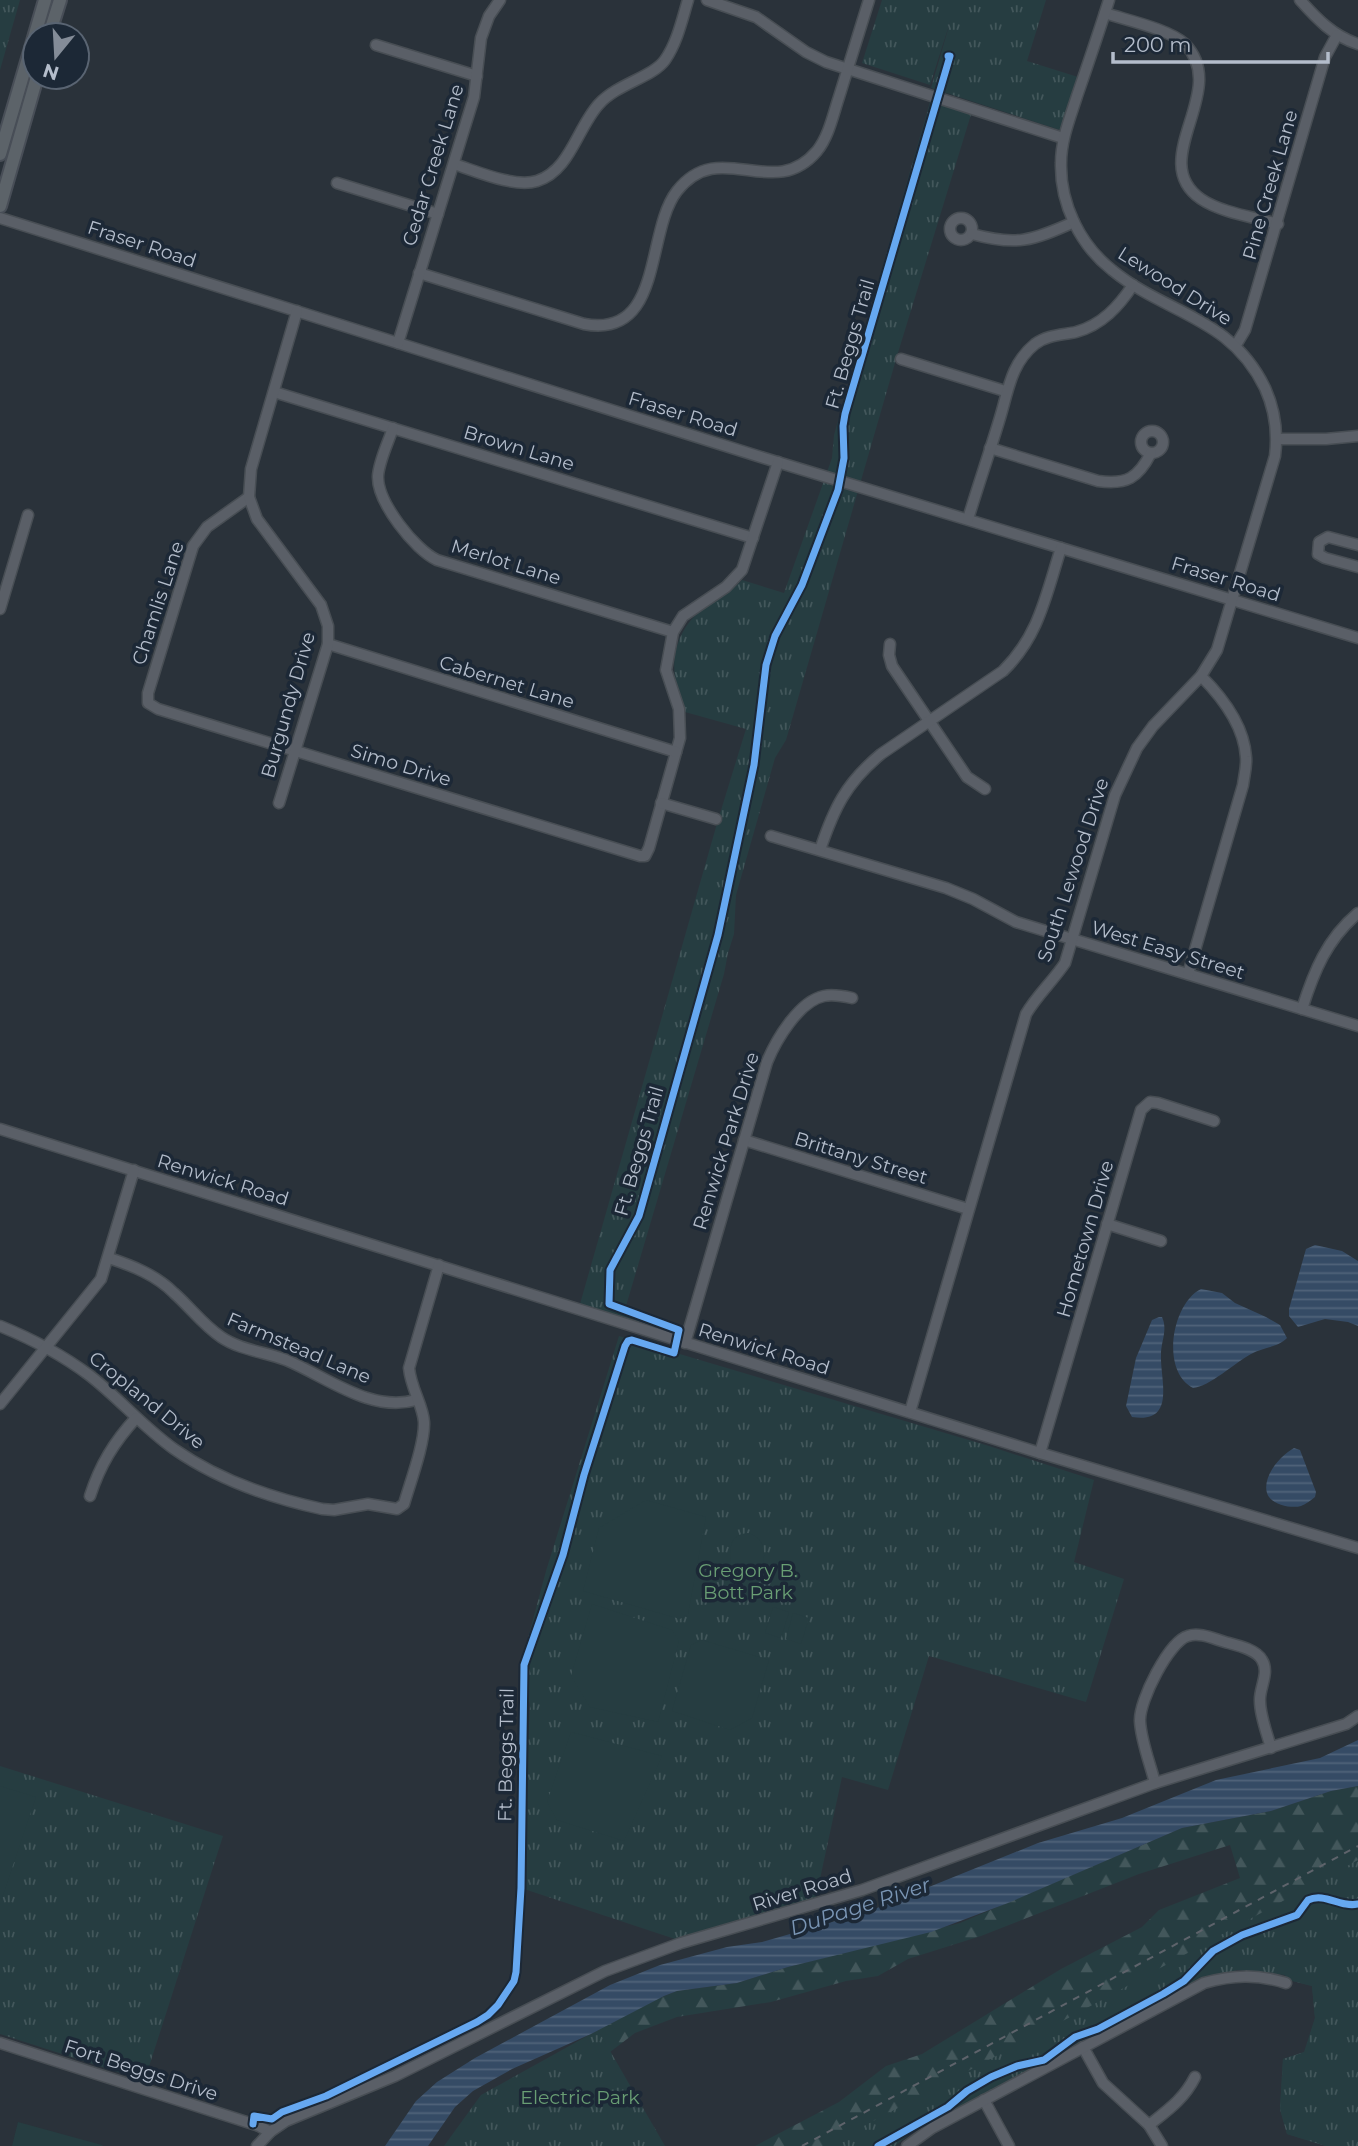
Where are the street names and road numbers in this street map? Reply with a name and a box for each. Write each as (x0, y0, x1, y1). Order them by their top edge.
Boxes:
street label: Cedar Creek Lane (397, 81, 469, 249)
street label: Pine Creek Lane (1238, 107, 1302, 263)
street label: Fraser Road (85, 216, 199, 272)
street label: Lewood Drive (1114, 242, 1236, 330)
street label: Ft. Beggs Trail (820, 276, 880, 412)
street label: Fraser Road (626, 386, 740, 442)
street label: Brown Lane (461, 420, 577, 476)
street label: Merlot Lane (448, 534, 564, 590)
street label: Chamlis Lane (127, 538, 189, 668)
street label: Fraser Road (1169, 551, 1283, 607)
street label: Burgundy Drive (256, 629, 320, 781)
street label: Cabernet Lane (437, 651, 577, 713)
street label: Simo Drive (348, 739, 454, 791)
street label: South Lewood Drive (1032, 775, 1114, 965)
street label: West Easy Street (1088, 916, 1248, 984)
street label: Renwick Park Drive (688, 1049, 764, 1233)
street label: Ft. Beggs Trail (609, 1083, 669, 1219)
street label: Brittany Street (792, 1127, 931, 1189)
street label: Renwick Road (154, 1149, 292, 1211)
street label: Hometown Drive (1052, 1158, 1118, 1320)
street label: Farmstead Lane (224, 1307, 374, 1389)
street label: Renwick Road (695, 1318, 833, 1380)
street label: Cropland Drive (84, 1346, 210, 1454)
street label: Ft. Beggs Trail (493, 1688, 519, 1822)
street label: River Road (750, 1864, 854, 1916)
street label: Fort Beggs Drive (61, 2034, 221, 2106)

